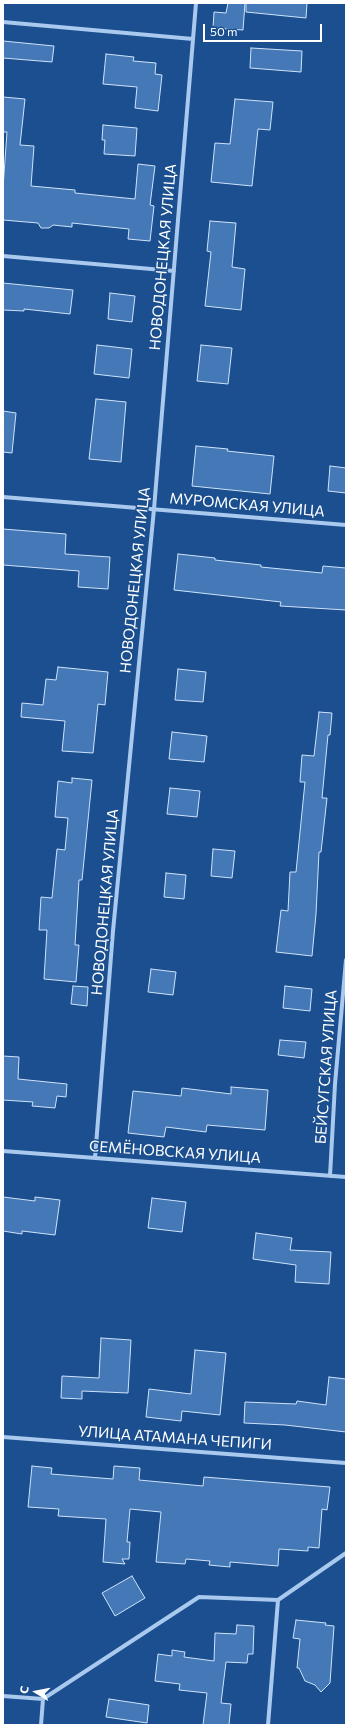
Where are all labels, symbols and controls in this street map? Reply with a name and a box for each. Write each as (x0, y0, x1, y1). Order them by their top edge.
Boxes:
scale bar (205, 16, 324, 42)
text: 50 m (210, 24, 238, 38)
street label: НОВОДОНЕЦКАЯ УЛИЦА (146, 163, 180, 351)
street label: НОВОДОНЕЦКАЯ УЛИЦА (116, 486, 154, 674)
street label: МУРОМСКАЯ УЛИЦА (169, 489, 325, 521)
street label: НОВОДОНЕЦКАЯ УЛИЦА (88, 808, 122, 996)
street label: БЕЙСУГСКАЯ УЛИЦА (312, 989, 340, 1145)
street label: СЕМЁНОВСКАЯ УЛИЦА (88, 1137, 262, 1167)
street label: УЛИЦА АТАМАНА ЧЕПИГИ (77, 1422, 273, 1454)
north arrow (16, 1672, 56, 1712)
text: С (17, 1685, 31, 1695)

